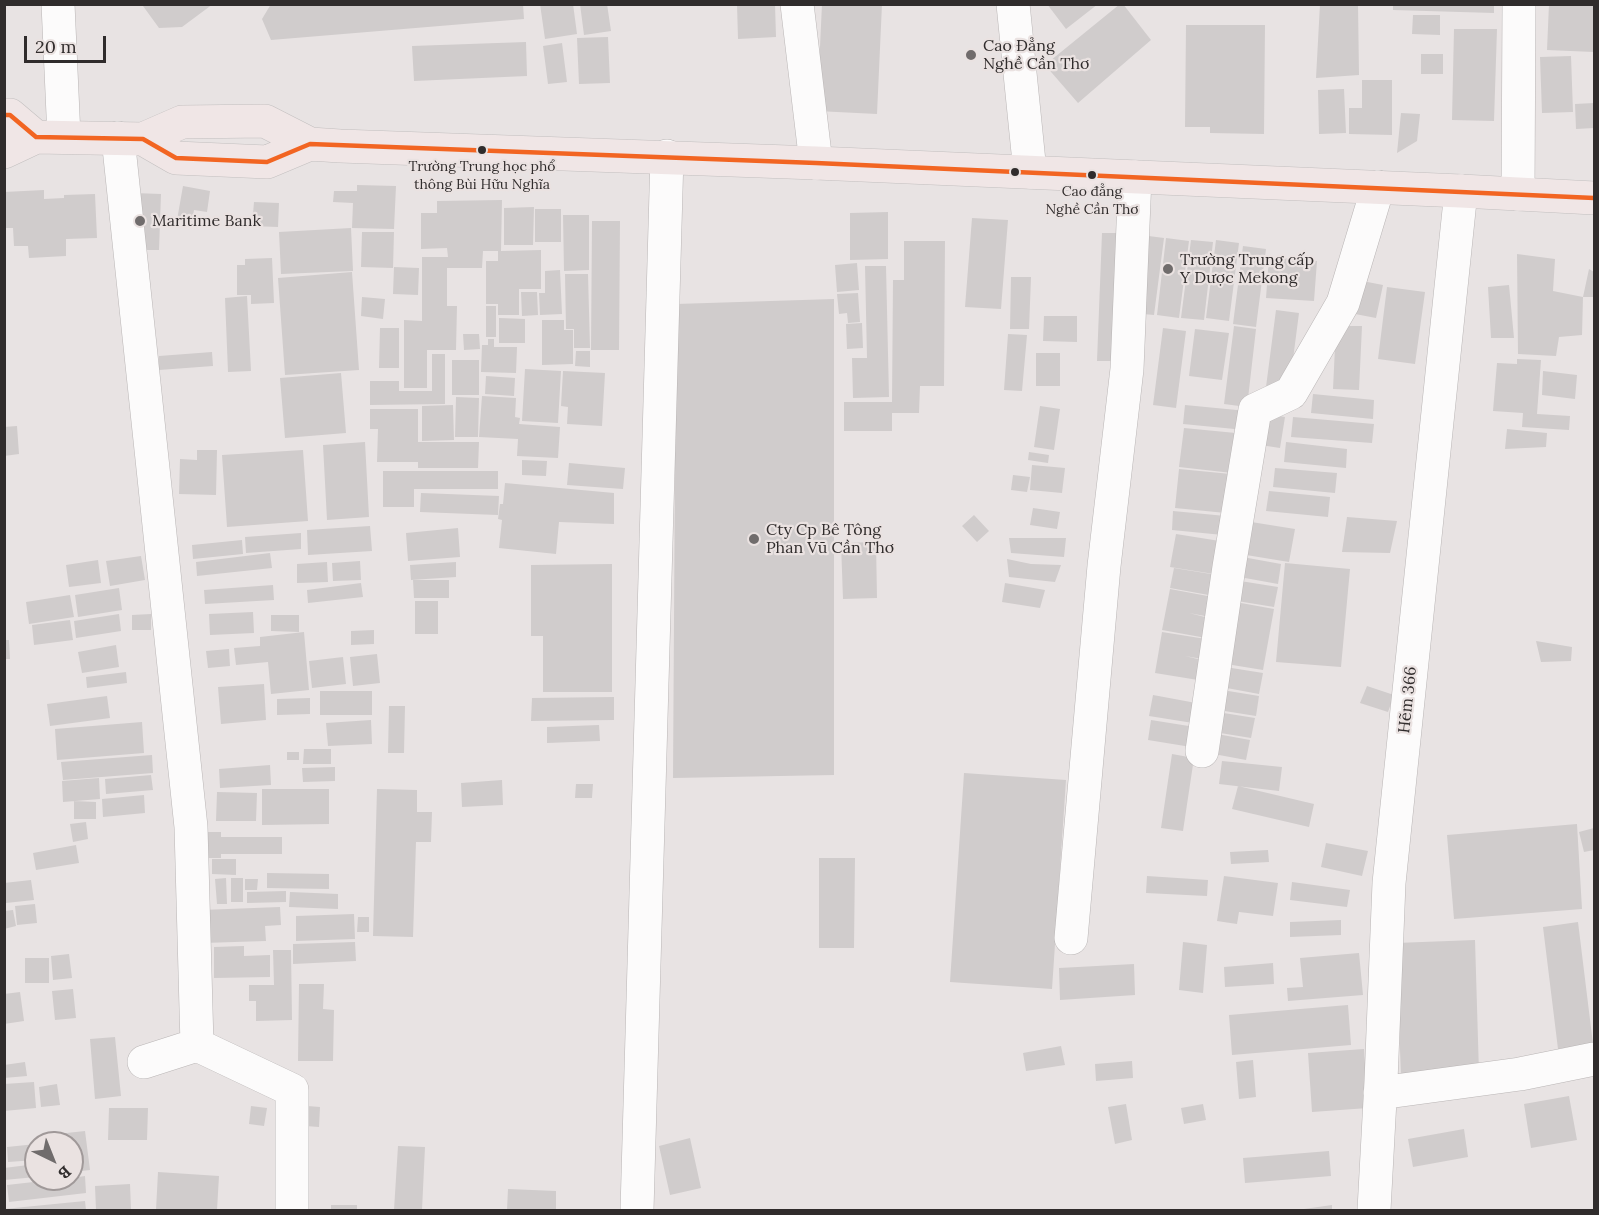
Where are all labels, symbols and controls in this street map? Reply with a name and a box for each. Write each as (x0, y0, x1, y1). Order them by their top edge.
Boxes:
scale bar (27, 24, 110, 62)
text: 20 m (35, 35, 77, 58)
place label: Cao Đẳng Nghề Cần Thơ (983, 36, 1089, 74)
marker: Cao Đẳng Nghề Cần Thơ (964, 48, 978, 62)
marker: Trường Trung học phổ thông Bùi Hữu Nghĩa (476, 144, 488, 156)
place label: Trường Trung học phổ thông Bùi Hữu Nghĩa (408, 159, 556, 192)
unlabelled marker (1009, 166, 1021, 178)
marker: Cao đẳng Nghề Cần Thơ (1086, 169, 1098, 181)
place label: Cao đẳng Nghề Cần Thơ (1045, 184, 1139, 216)
place label: Maritime Bank (152, 211, 261, 231)
marker: Maritime Bank (133, 214, 147, 228)
place label: Trường Trung cấp Y Dược Mekong (1180, 250, 1314, 288)
marker: Trường Trung cấp Y Dược Mekong (1161, 262, 1175, 276)
place label: Cty Cp Bê Tông Phan Vũ Cần Thơ (766, 520, 894, 558)
marker: Cty Cp Bê Tông Phan Vũ Cần Thơ (747, 532, 761, 546)
street label: Hẽm 366 (1395, 666, 1421, 734)
north arrow (24, 1131, 84, 1191)
text: B (54, 1162, 76, 1184)

